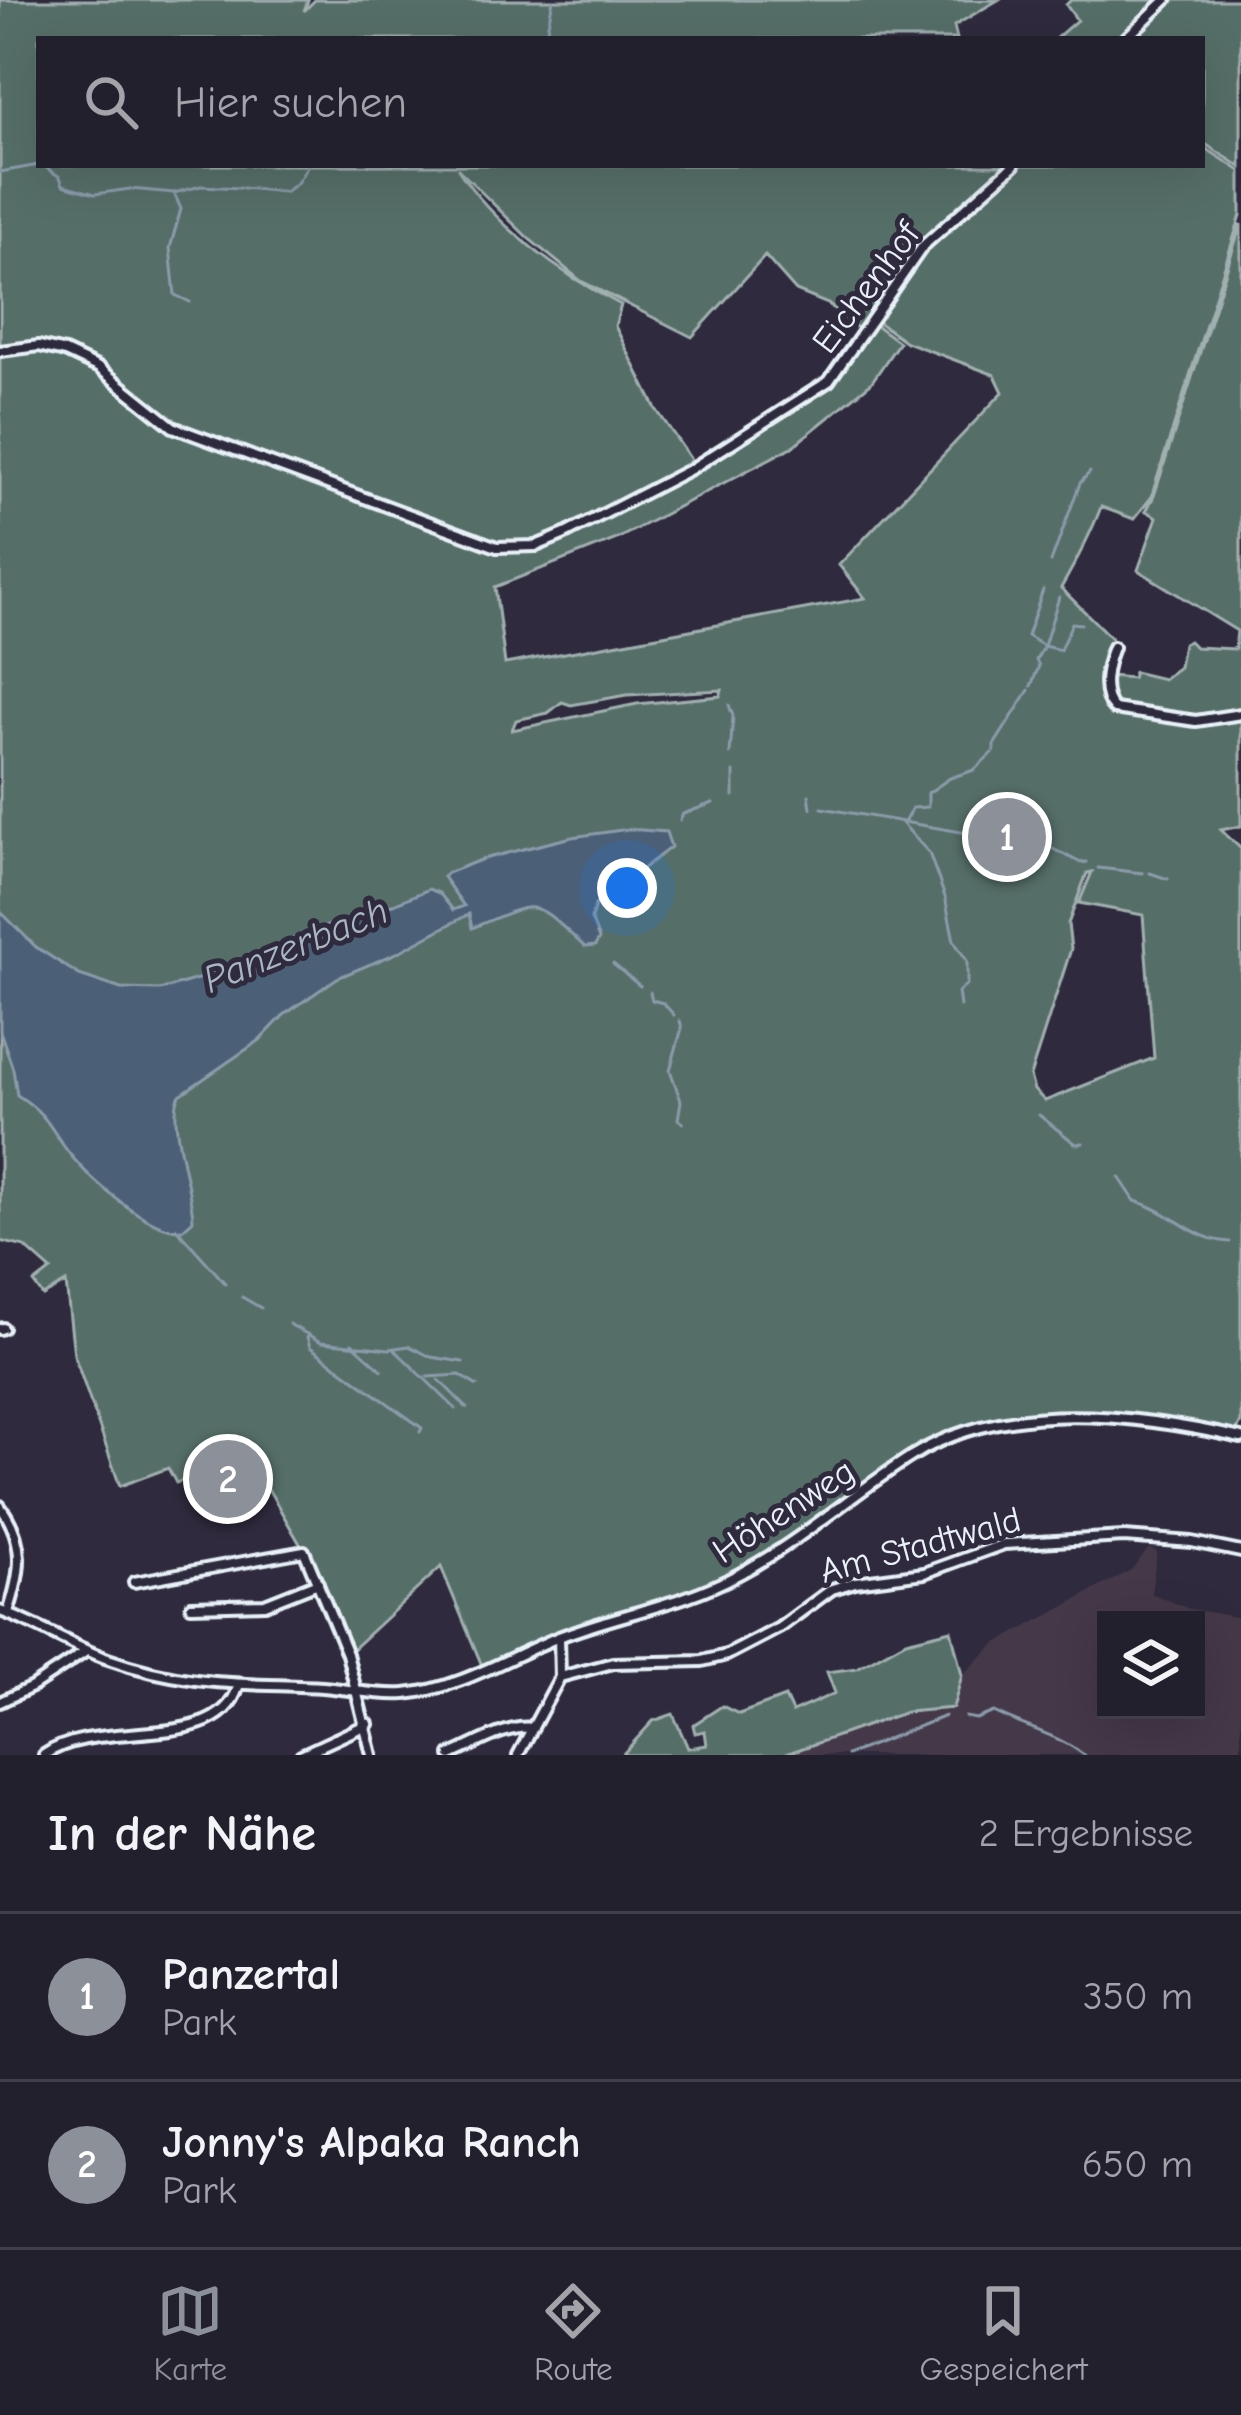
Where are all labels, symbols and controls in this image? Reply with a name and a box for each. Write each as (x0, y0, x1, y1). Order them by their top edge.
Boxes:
search box (36, 36, 1205, 168)
icon: search (78, 69, 144, 135)
text: Hier suchen (174, 76, 407, 128)
street label: Eichenhof (804, 213, 930, 361)
pin: 1 (968, 792, 1046, 882)
your location (597, 858, 657, 918)
water label: Panzerbach (197, 888, 395, 1003)
pin: 2 (189, 1434, 267, 1524)
street label: Höhenweg (705, 1450, 862, 1572)
street label: Am Stadtwald (815, 1499, 1025, 1592)
map controls (1097, 1611, 1205, 1719)
button: layers (1097, 1611, 1205, 1719)
text: In der Nähe (48, 1804, 316, 1863)
text: 2 Ergebnisse (978, 1811, 1193, 1856)
text: Panzertal (162, 1948, 340, 2000)
text: 1 (79, 1974, 95, 2019)
text: 350 m (1083, 1974, 1193, 2019)
text: Park (162, 2000, 237, 2045)
text: Jonny's Alpaka Ranch (162, 2116, 581, 2168)
text: 2 (77, 2142, 97, 2187)
text: 650 m (1082, 2142, 1193, 2187)
text: Park (162, 2168, 237, 2213)
tab: Karte (153, 2278, 227, 2388)
tab: Route (534, 2278, 613, 2388)
tab: Gespeichert (919, 2278, 1088, 2388)

